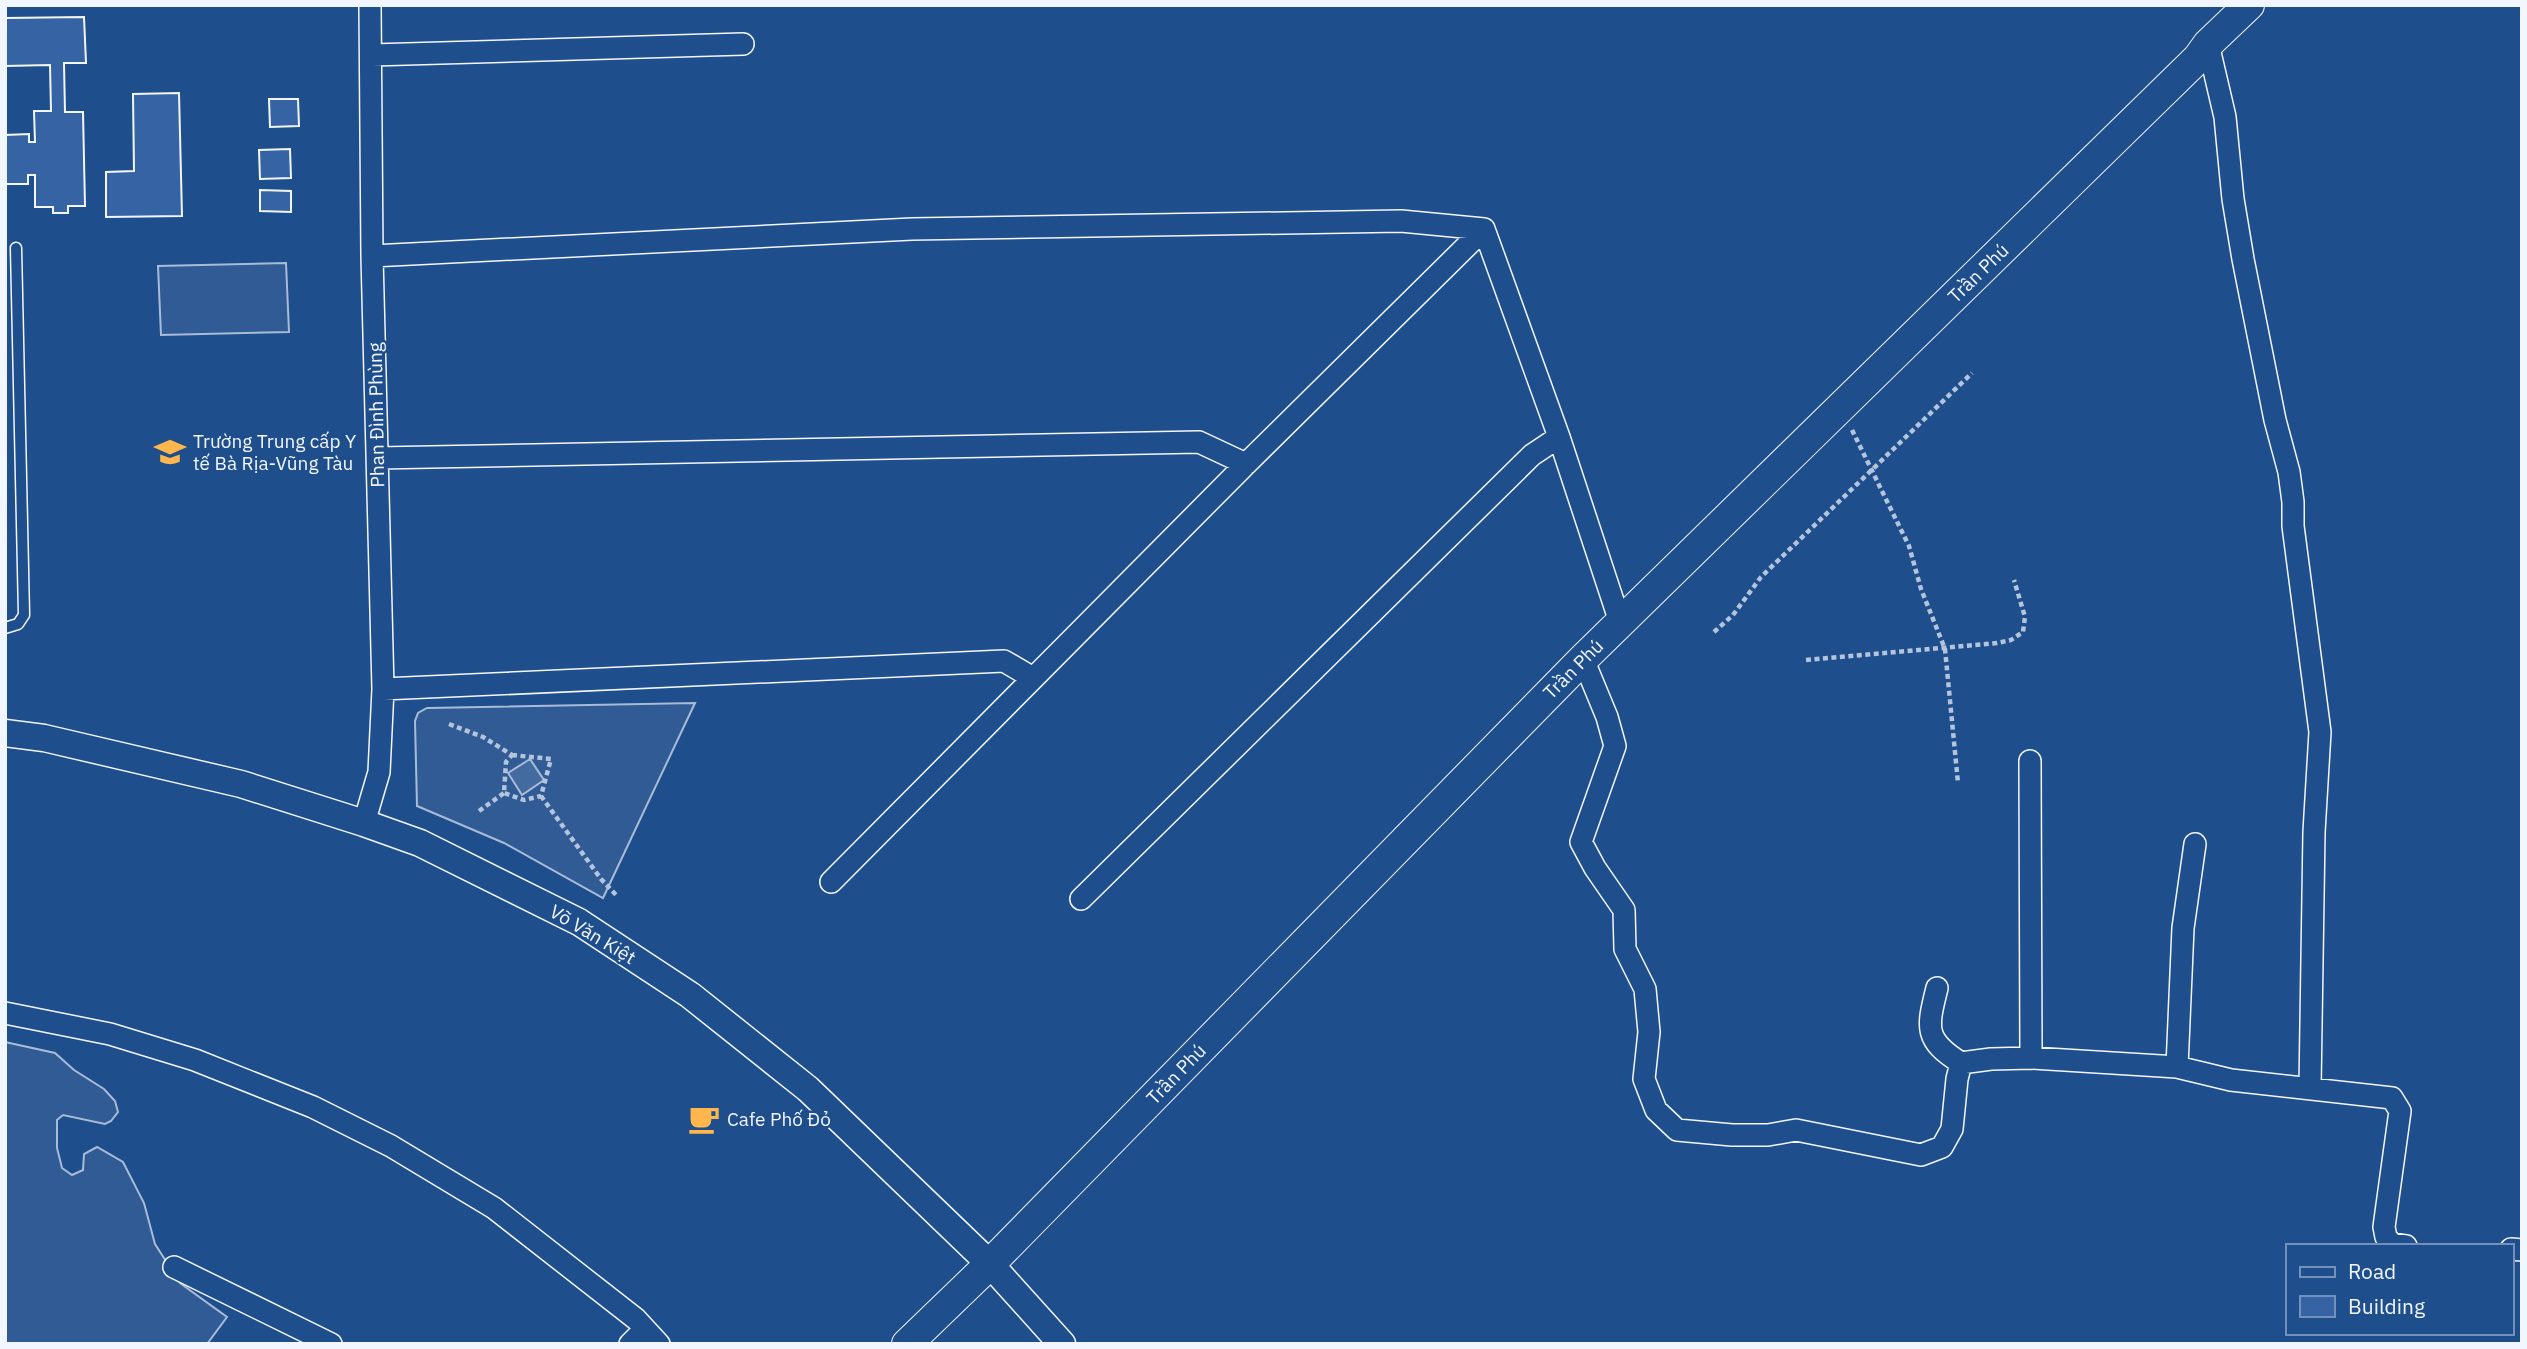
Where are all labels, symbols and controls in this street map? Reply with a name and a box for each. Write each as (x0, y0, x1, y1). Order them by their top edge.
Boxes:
street label: Trần Phú (1943, 238, 2013, 308)
street label: Phan Đình Phùng (363, 342, 389, 488)
place label: Trường Trung cấp Y tế Bà Rịa-Vũng Tàu (193, 429, 357, 475)
school or university icon: Trường Trung cấp Y tế Bà Rịa-Vũng Tàu (153, 435, 187, 469)
street label: Trần Phú (1538, 634, 1608, 704)
street label: Võ Văn Kiệt (545, 899, 641, 969)
street label: Trần Phú (1141, 1039, 1211, 1109)
cafe icon: Cafe Phố Đỏ (687, 1102, 721, 1136)
place label: Cafe Phố Đỏ (727, 1107, 831, 1131)
legend (2286, 1244, 2513, 1335)
text: Road (2348, 1257, 2396, 1285)
text: Building (2348, 1292, 2425, 1320)

